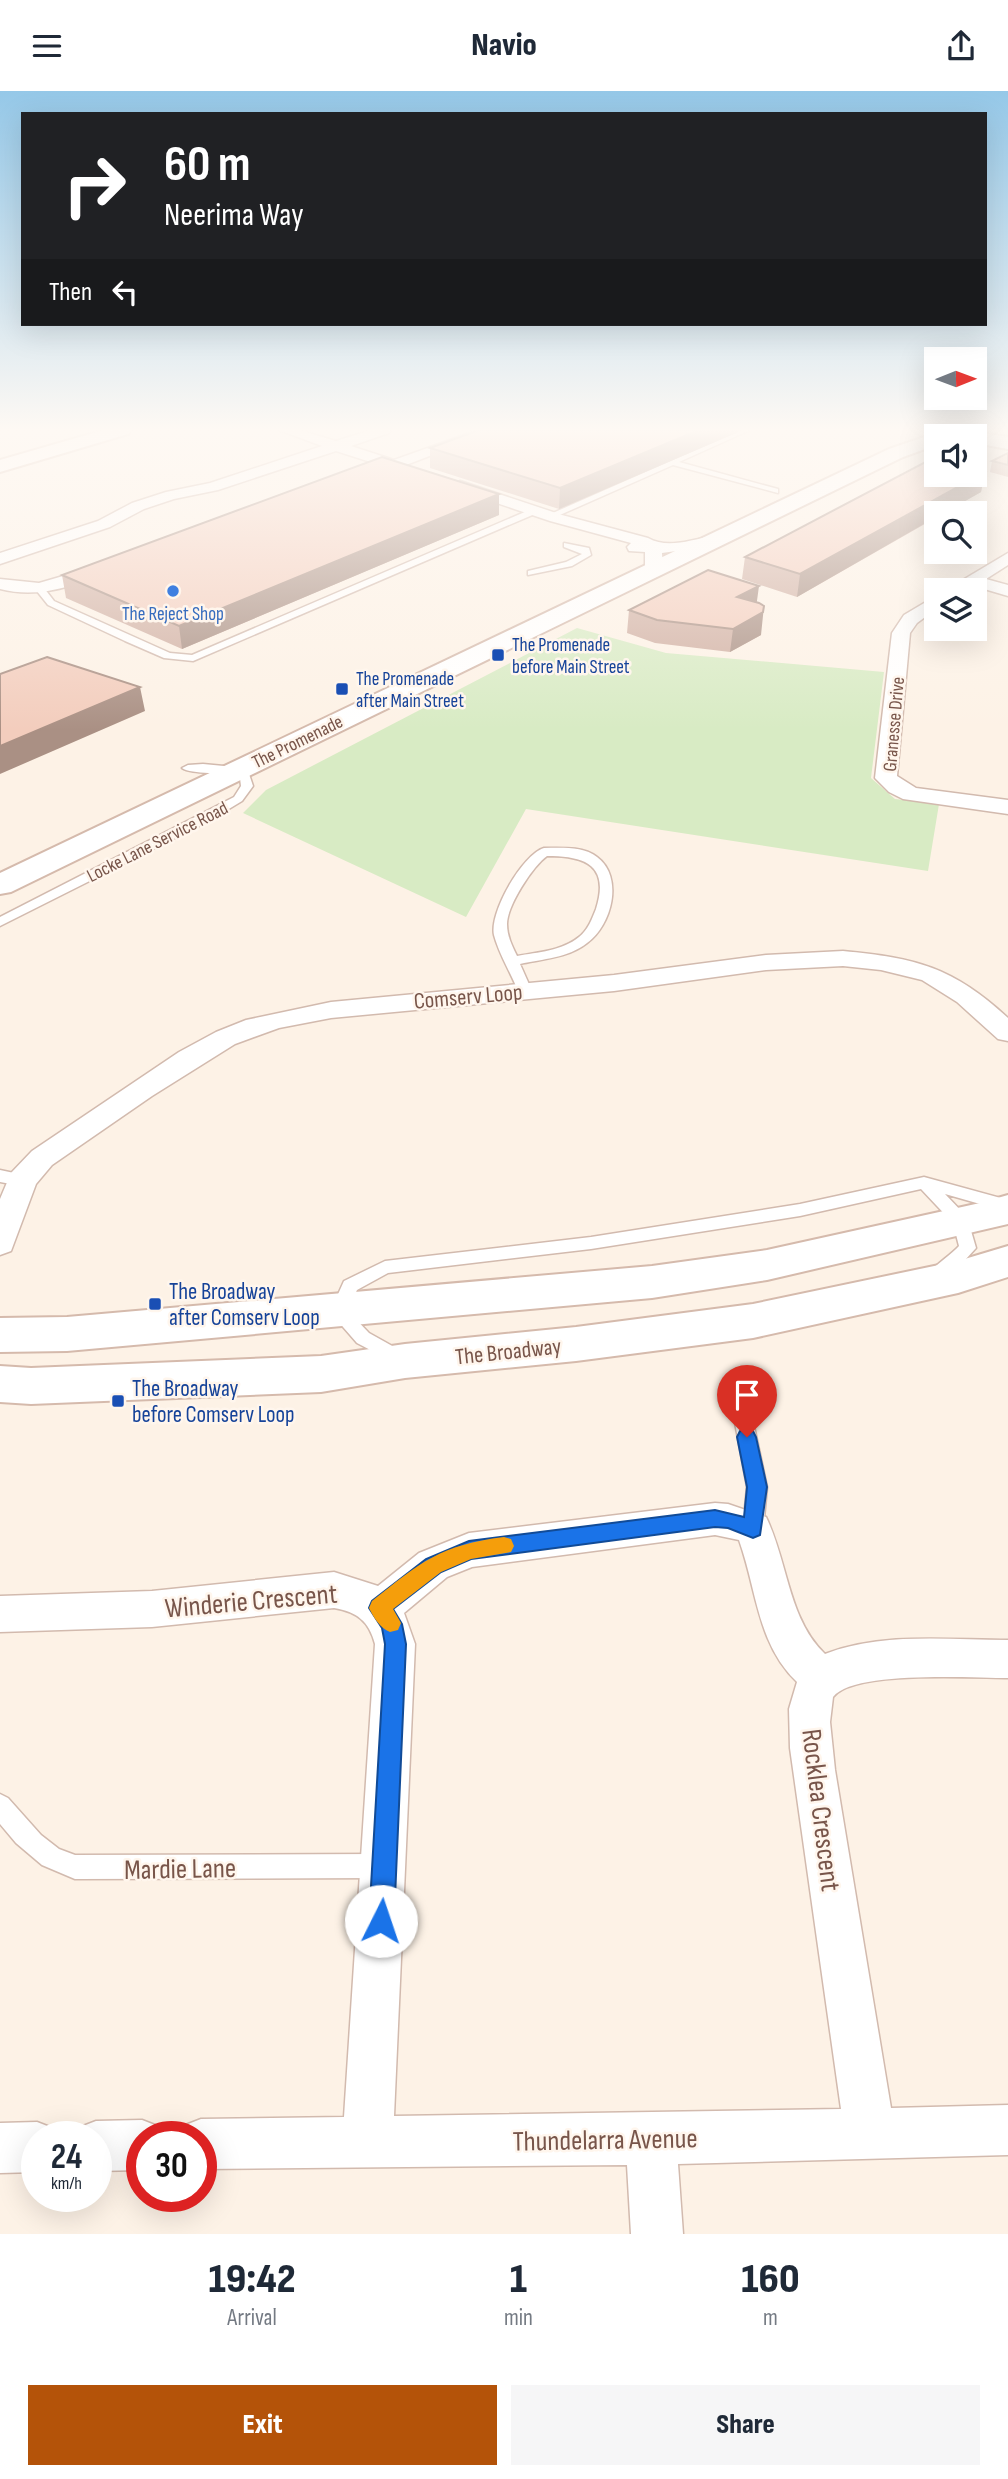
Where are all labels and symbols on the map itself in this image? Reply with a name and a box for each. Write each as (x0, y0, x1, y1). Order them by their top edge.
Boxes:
north arrow (924, 347, 987, 409)
marker: The Reject Shop (165, 583, 181, 599)
place label: The Reject Shop (122, 603, 224, 626)
place label: The Promenade before Main Street (512, 634, 630, 679)
marker: The Promenade before Main Street (490, 647, 506, 663)
place label: The Promenade after Main Street (356, 668, 464, 713)
street label: Granesse Drive (879, 676, 910, 772)
marker: The Promenade after Main Street (334, 681, 350, 697)
street label: The Promenade (248, 710, 347, 774)
street label: Locke Lane Service Road (83, 797, 232, 888)
street label: Comserv Loop (413, 978, 524, 1016)
place label: The Broadway after Comserv Loop (169, 1278, 320, 1332)
marker: The Broadway after Comserv Loop (147, 1296, 163, 1312)
street label: The Broadway (454, 1332, 563, 1371)
pin (717, 1365, 777, 1437)
place label: The Broadway before Comserv Loop (132, 1375, 295, 1429)
marker: The Broadway before Comserv Loop (110, 1393, 126, 1409)
street label: Winderie Crescent (164, 1578, 339, 1625)
street label: Rocklea Crescent (794, 1727, 847, 1893)
street label: Mardie Lane (124, 1852, 236, 1887)
position arrow (344, 1884, 418, 1958)
speed limit sign: 30 (126, 2121, 217, 2212)
street label: Thundelarra Avenue (512, 2122, 698, 2159)

